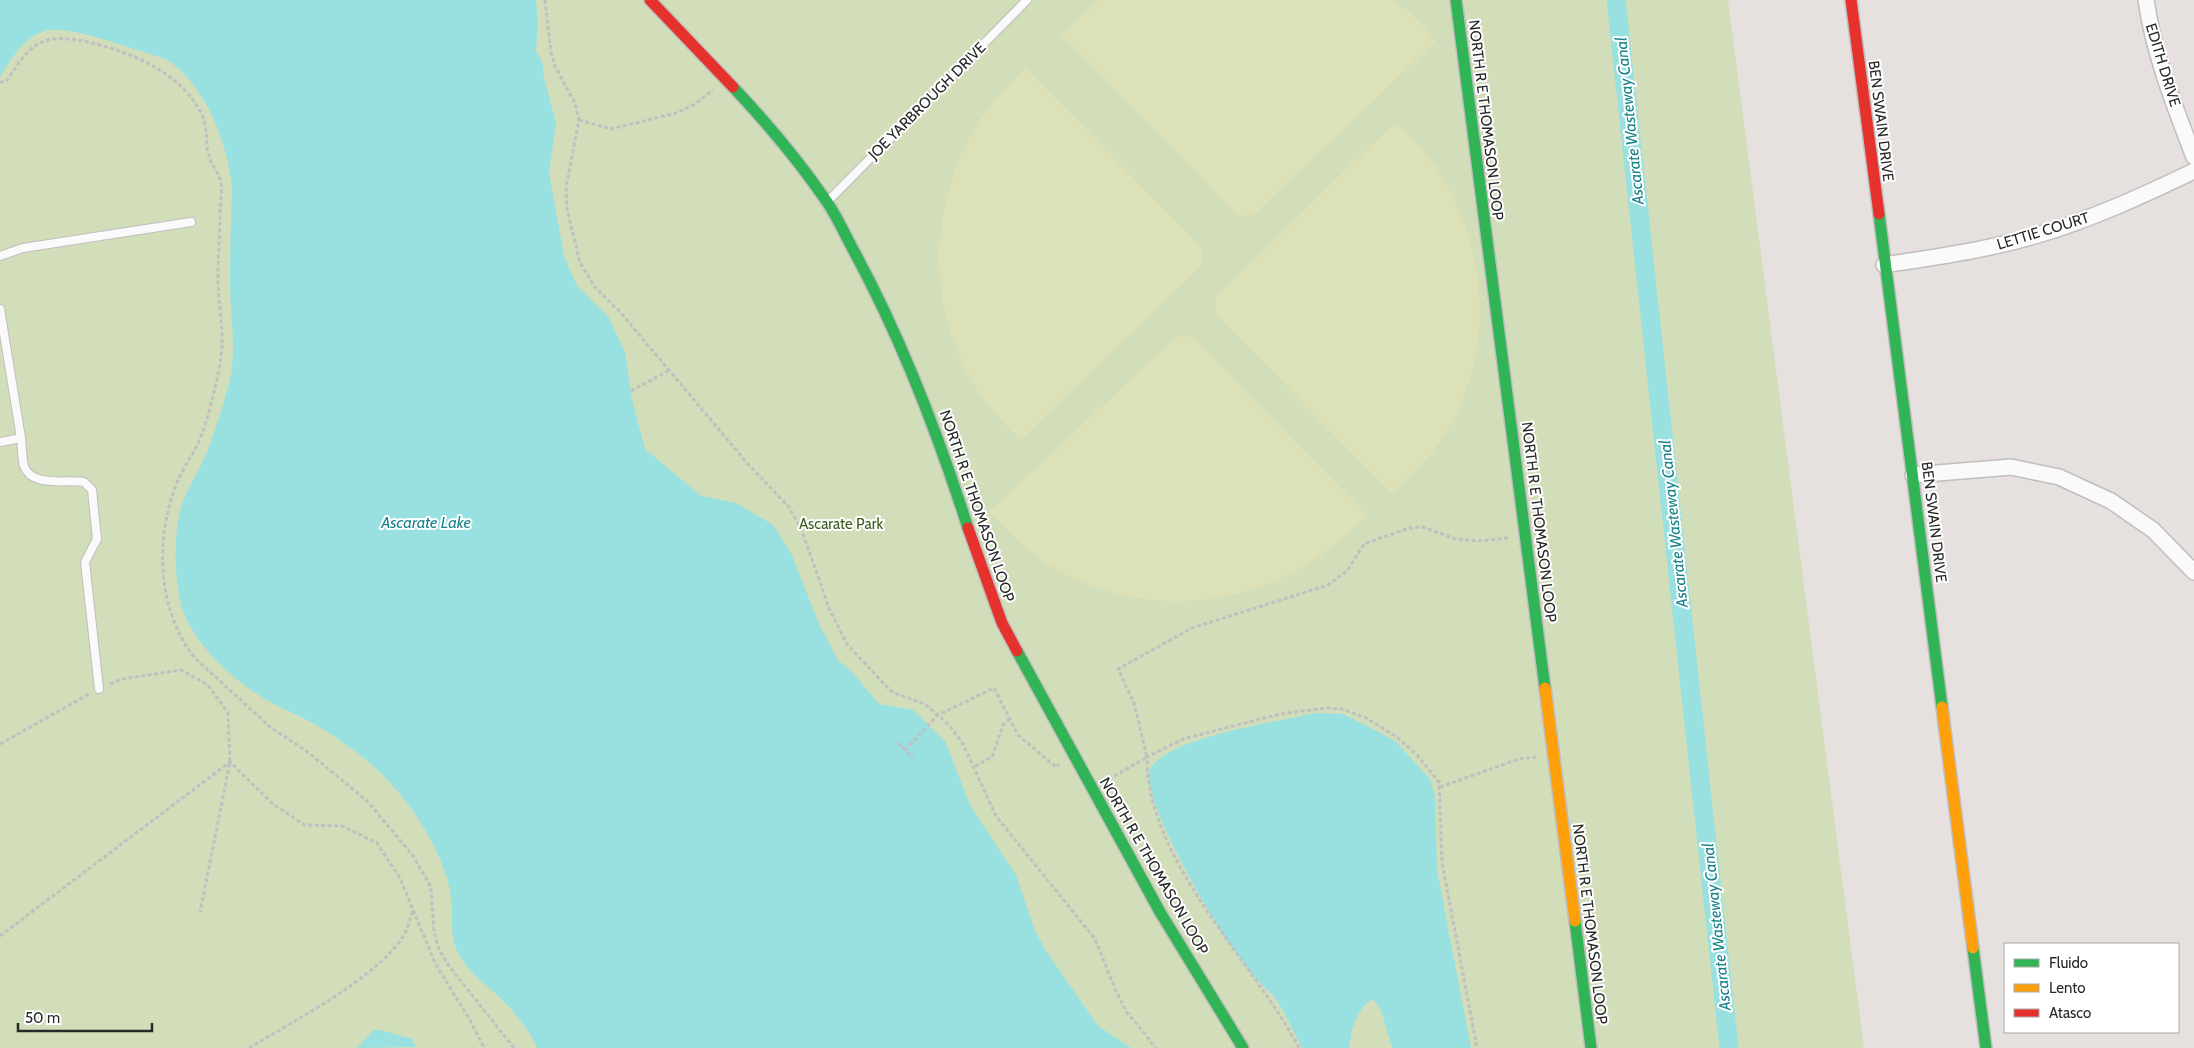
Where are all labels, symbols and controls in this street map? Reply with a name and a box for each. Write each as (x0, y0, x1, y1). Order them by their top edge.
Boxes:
street label: NORTH R E THOMASON LOOP (1465, 19, 1507, 222)
street label: EDITH DRIVE (2142, 21, 2184, 109)
water label: Ascarate Wasteway Canal (1611, 36, 1648, 207)
street label: JOE YARBROUGH DRIVE (864, 39, 989, 164)
street label: BEN SWAIN DRIVE (1865, 59, 1897, 183)
street label: LETTIE COURT (1995, 208, 2091, 254)
street label: NORTH R E THOMASON LOOP (936, 408, 1018, 605)
street label: NORTH R E THOMASON LOOP (1518, 421, 1560, 624)
water label: Ascarate Wasteway Canal (1655, 439, 1692, 610)
street label: BEN SWAIN DRIVE (1918, 460, 1950, 584)
water label: Ascarate Lake (380, 513, 471, 532)
park label: Ascarate Park (799, 515, 883, 533)
street label: NORTH R E THOMASON LOOP (1096, 774, 1212, 958)
street label: NORTH R E THOMASON LOOP (1569, 823, 1611, 1026)
water label: Ascarate Wasteway Canal (1698, 842, 1735, 1013)
legend (2004, 943, 2179, 1033)
text: Fluido (2049, 954, 2088, 972)
text: Lento (2049, 979, 2086, 997)
scale bar (18, 1000, 151, 1032)
text: Atasco (2049, 1004, 2091, 1022)
text: 50 m (25, 1009, 60, 1027)

